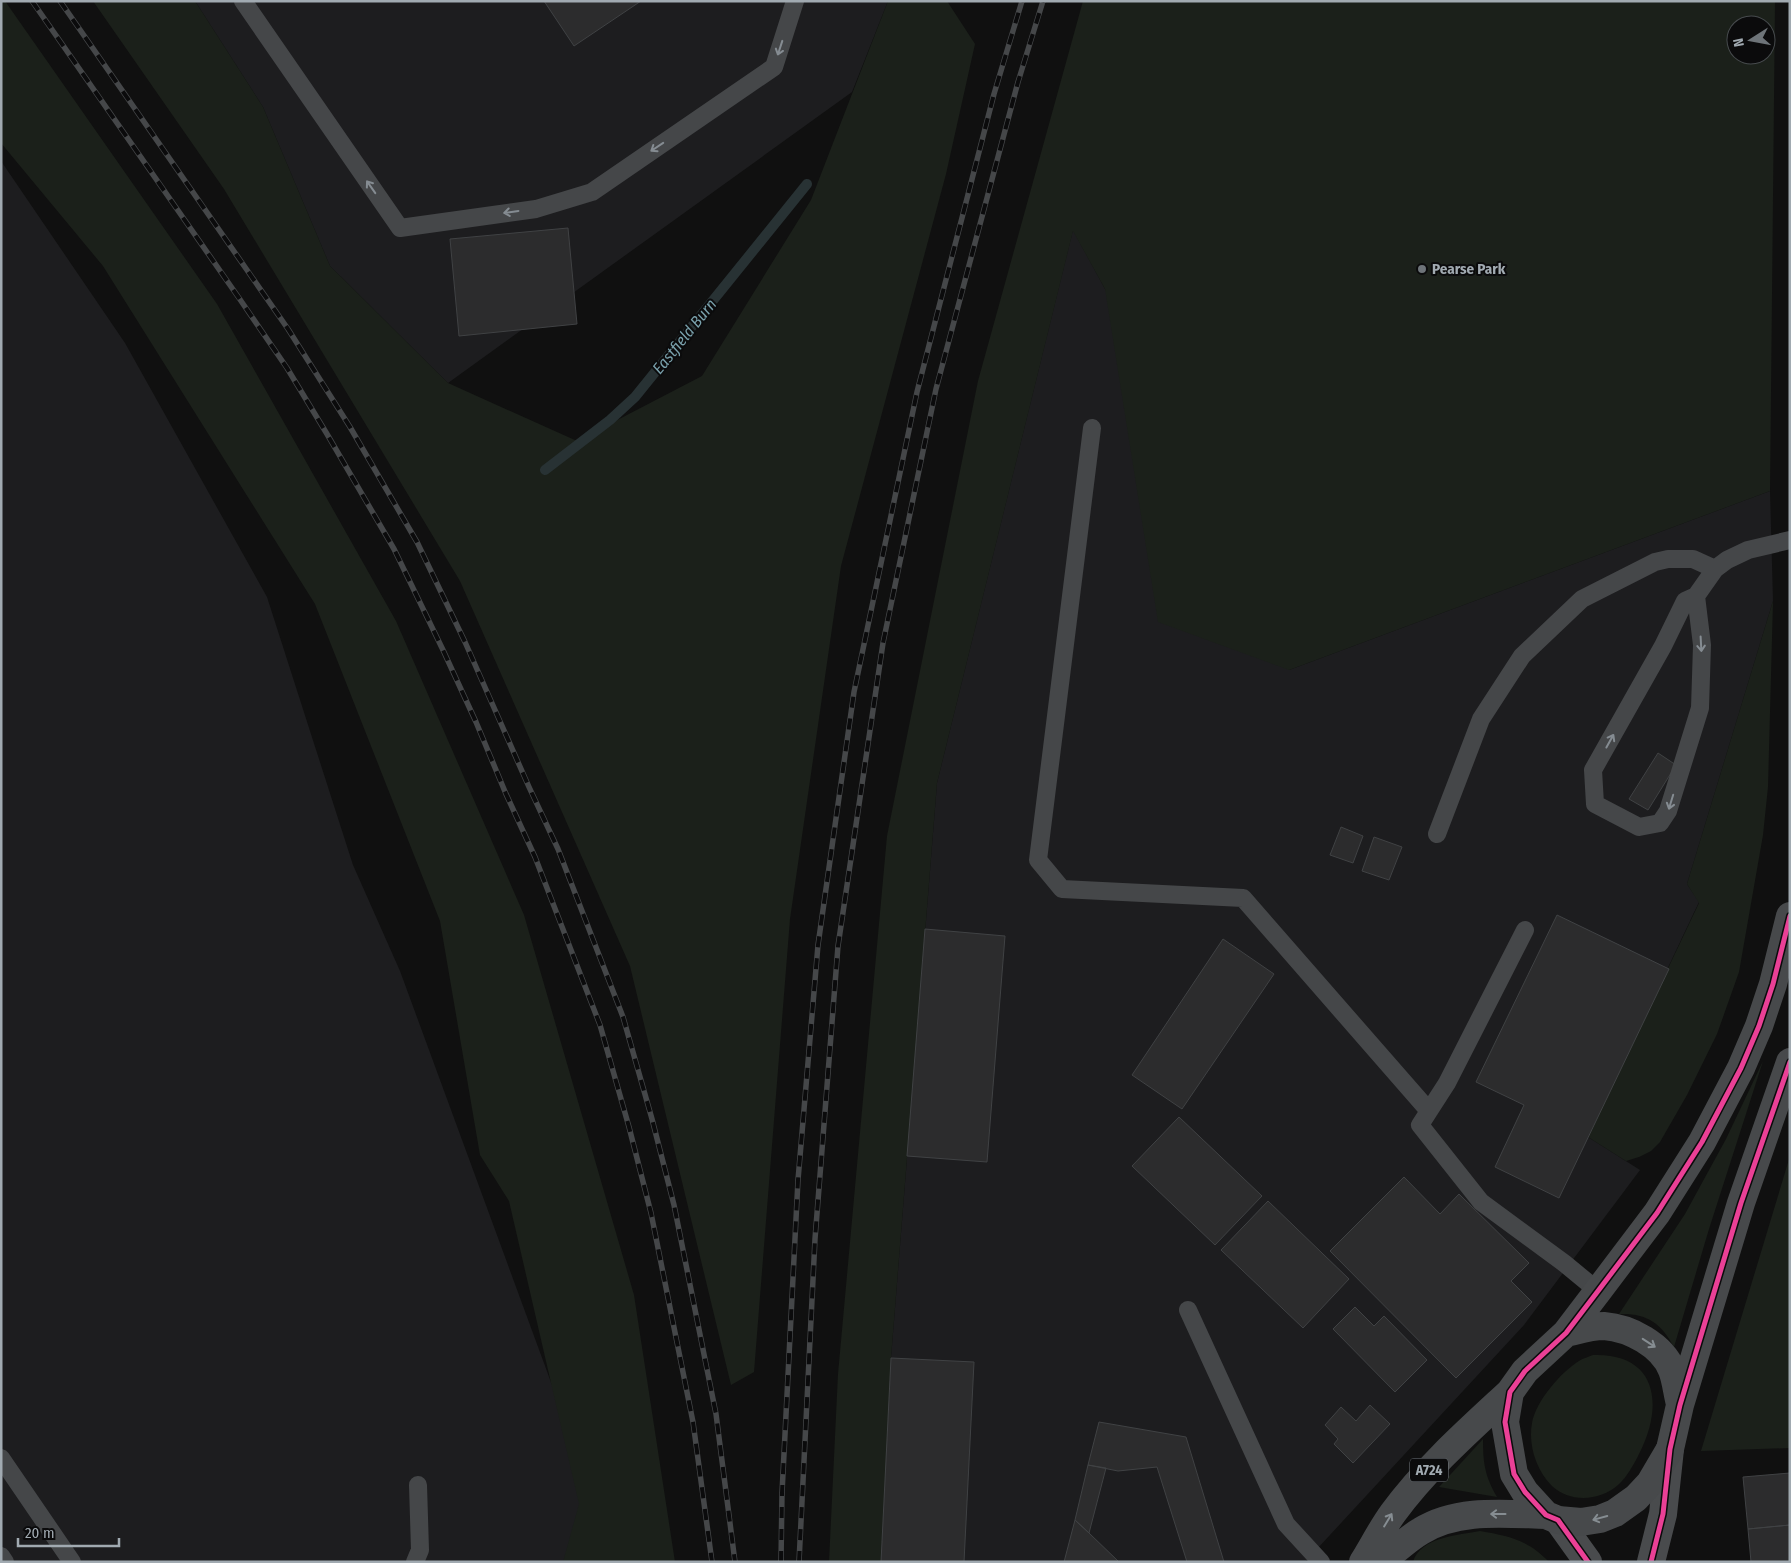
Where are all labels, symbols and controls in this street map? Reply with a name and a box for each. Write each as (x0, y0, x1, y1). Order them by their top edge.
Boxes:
north arrow (1726, 15, 1776, 65)
text: N (1730, 37, 1748, 48)
one-way arrow (775, 39, 785, 55)
one-way arrow (650, 142, 664, 152)
one-way arrow (366, 180, 376, 194)
one-way arrow (503, 208, 519, 218)
place label: Pearse Park (1432, 260, 1506, 278)
marker: Pearse Park (1416, 263, 1428, 275)
water label: Eastfield Burn (648, 295, 720, 378)
one-way arrow (1697, 636, 1706, 652)
one-way arrow (1605, 734, 1615, 749)
one-way arrow (1666, 794, 1675, 810)
one-way arrow (1641, 1338, 1655, 1348)
road number: A724 (1410, 1458, 1448, 1482)
one-way arrow (1490, 1509, 1506, 1519)
one-way arrow (1383, 1513, 1394, 1527)
one-way arrow (1592, 1514, 1608, 1523)
scale bar (18, 1516, 119, 1548)
text: 20 m (25, 1524, 55, 1542)

